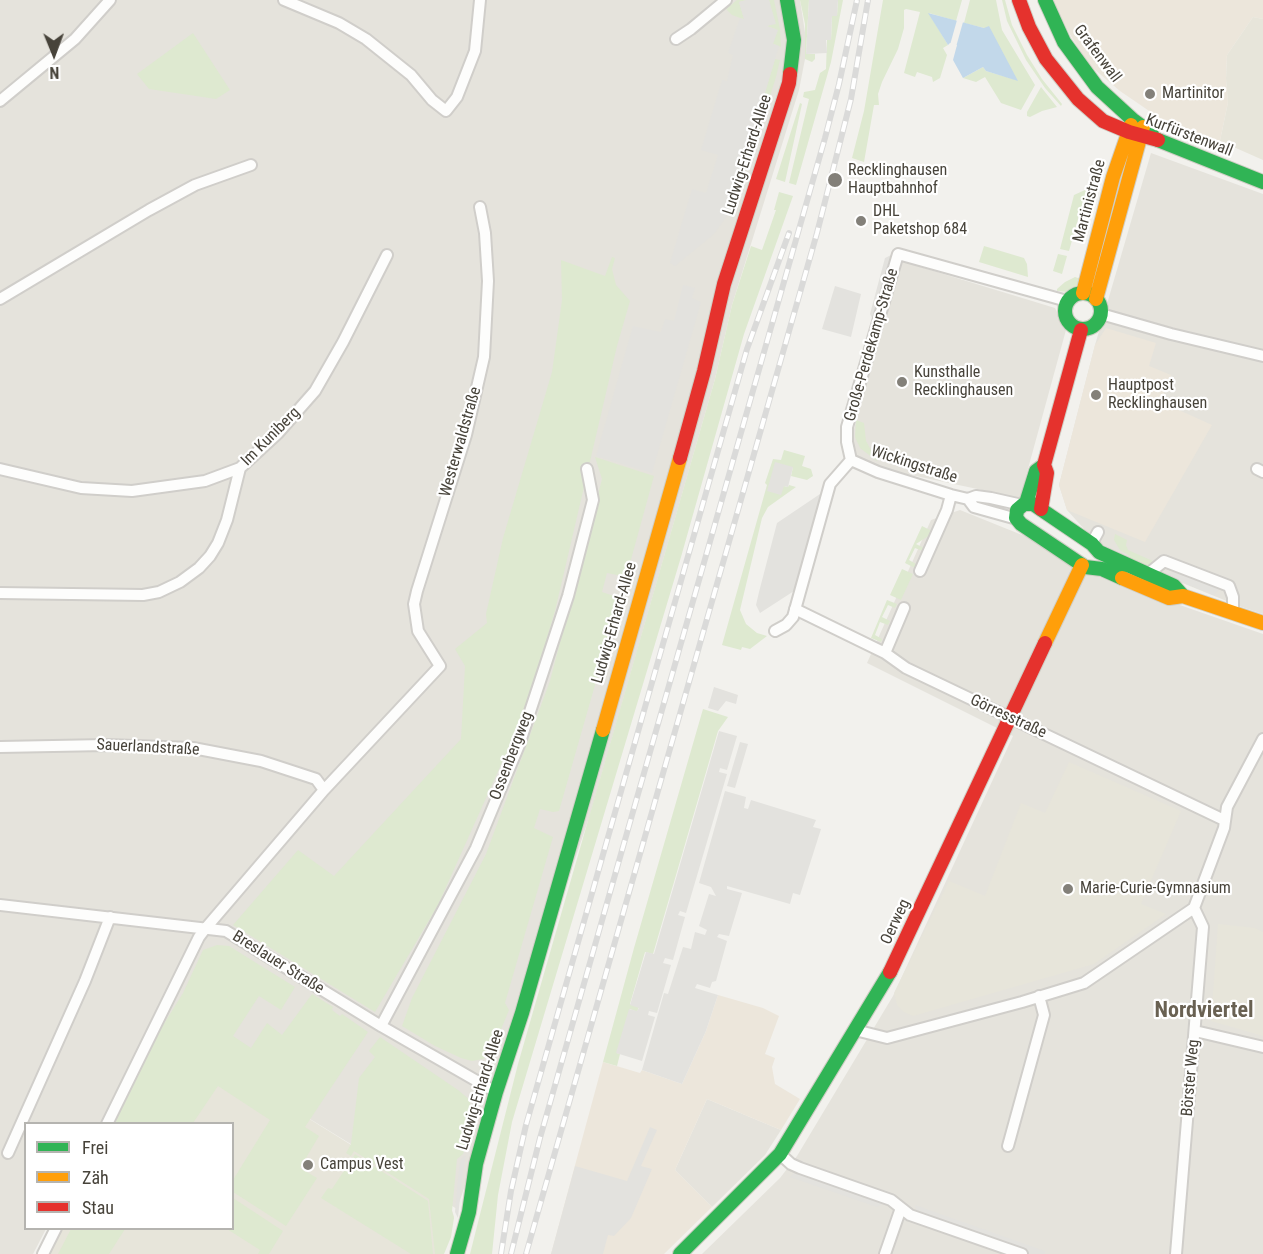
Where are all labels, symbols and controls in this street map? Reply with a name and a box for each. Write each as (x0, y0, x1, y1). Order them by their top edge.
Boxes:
street label: Grafenwall (1069, 21, 1125, 87)
north arrow (24, 24, 84, 84)
text: N (49, 63, 59, 82)
place label: Martinitor (1162, 84, 1224, 104)
marker: Martinitor (1143, 87, 1157, 101)
street label: Ludwig-Erhard-Allee (720, 92, 776, 218)
street label: Kurfürstenwall (1143, 111, 1235, 161)
street label: Martinistraße (1070, 157, 1110, 245)
place label: Recklinghausen Hauptbahnhof (848, 161, 947, 199)
marker: Recklinghausen Hauptbahnhof (826, 171, 844, 189)
place label: DHL Paketshop 684 (873, 202, 967, 240)
marker: DHL Paketshop 684 (854, 214, 868, 228)
street label: Große-Perdekamp-Straße (841, 266, 903, 424)
place label: Kunsthalle Recklinghausen (914, 363, 1013, 401)
marker: Kunsthalle Recklinghausen (895, 375, 909, 389)
place label: Hauptpost Recklinghausen (1108, 376, 1207, 414)
street label: Westerwaldstraße (436, 385, 486, 499)
marker: Hauptpost Recklinghausen (1089, 388, 1103, 402)
street label: Im Kuniberg (238, 404, 304, 470)
street label: Wickingstraße (868, 442, 960, 488)
street label: Ludwig-Erhard-Allee (589, 560, 641, 686)
street label: Görresstraße (967, 691, 1049, 743)
street label: Ossenbergweg (486, 709, 538, 803)
street label: Sauerlandstraße (96, 736, 200, 760)
place label: Marie-Curie-Gymnasium (1080, 879, 1231, 899)
marker: Marie-Curie-Gymnasium (1061, 882, 1075, 896)
street label: Oerweg (877, 896, 915, 948)
street label: Breslauer Straße (229, 927, 327, 999)
district label: Nordviertel (1155, 998, 1253, 1024)
street label: Ludwig-Erhard-Allee (454, 1027, 508, 1153)
street label: Börster Weg (1178, 1039, 1204, 1117)
legend (24, 1122, 234, 1230)
text: Frei (82, 1137, 108, 1158)
place label: Campus Vest (320, 1155, 404, 1175)
marker: Campus Vest (301, 1158, 315, 1172)
text: Zäh (82, 1167, 109, 1188)
text: Stau (82, 1197, 114, 1218)

